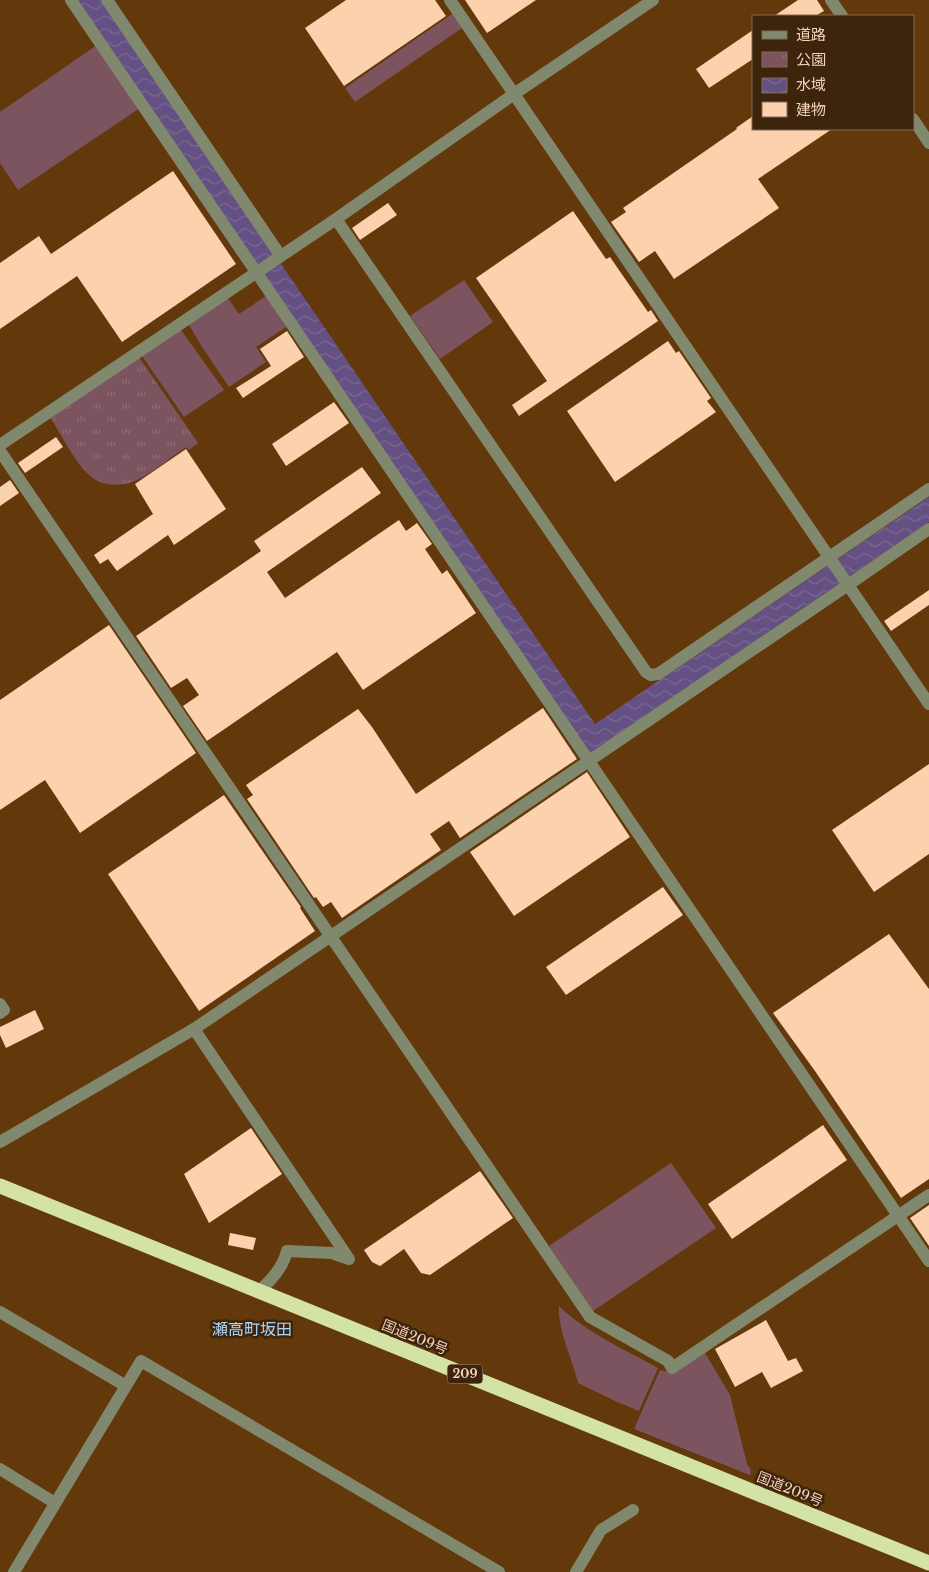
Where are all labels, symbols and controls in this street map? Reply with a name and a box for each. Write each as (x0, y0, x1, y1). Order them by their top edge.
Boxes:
legend (752, 15, 914, 130)
text: 道路 (796, 25, 826, 44)
text: 公園 (796, 50, 826, 69)
text: 水域 (796, 75, 826, 94)
text: 建物 (796, 100, 826, 119)
street label: 国道209号 (379, 1316, 451, 1358)
district label: 瀬高町坂田 (212, 1319, 292, 1339)
road number: 209 (448, 1365, 482, 1384)
street label: 国道209号 (754, 1468, 826, 1510)

